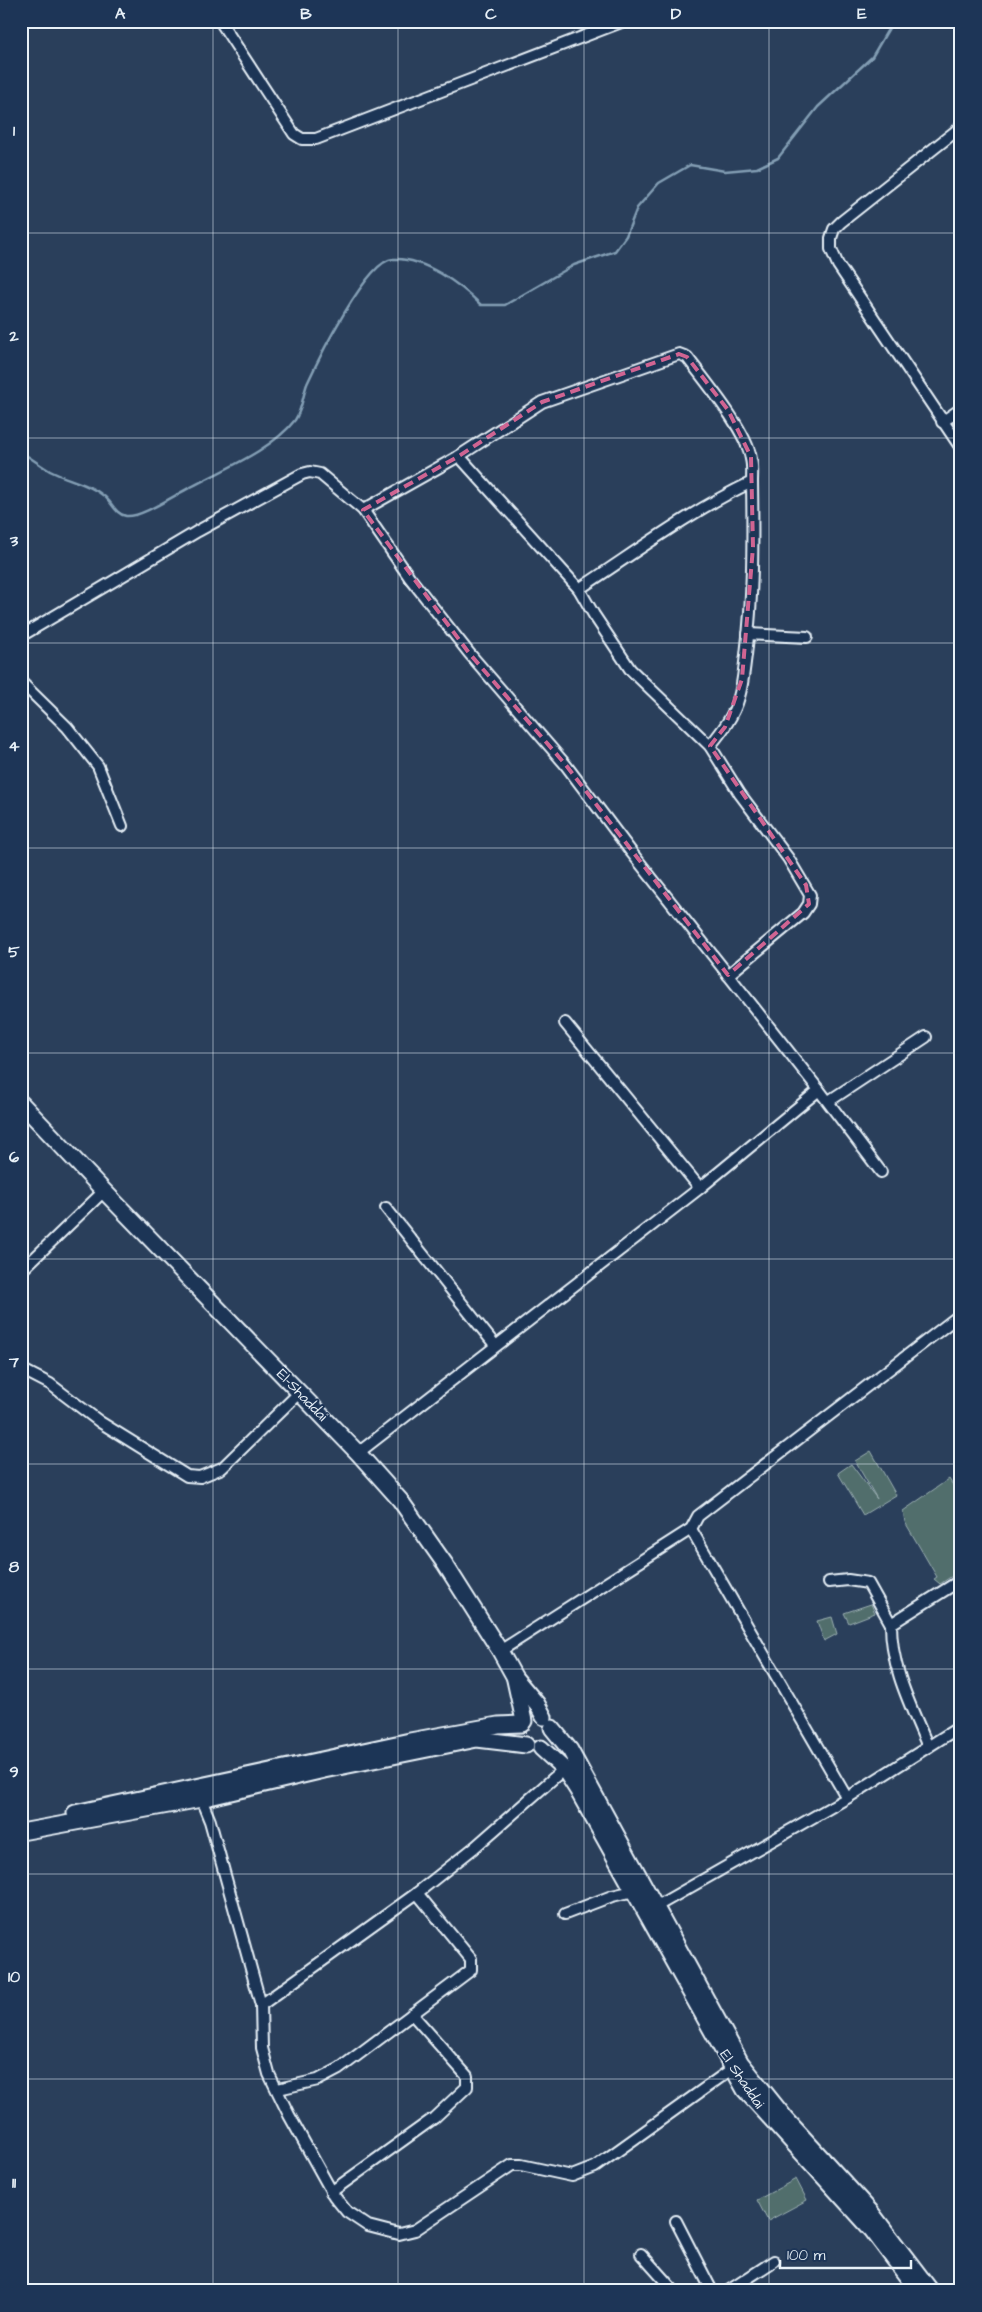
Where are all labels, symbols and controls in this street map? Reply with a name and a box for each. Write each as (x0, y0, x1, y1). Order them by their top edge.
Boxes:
text: A (115, 3, 126, 25)
text: B (300, 3, 312, 25)
text: C (485, 3, 497, 25)
text: D (671, 3, 682, 25)
text: E (857, 3, 867, 25)
text: 1 (13, 120, 16, 142)
text: 2 (8, 325, 19, 347)
text: 3 (9, 530, 19, 552)
text: 4 (9, 735, 20, 757)
text: 5 (8, 941, 20, 963)
text: 6 (9, 1146, 19, 1168)
text: 7 (8, 1351, 19, 1373)
street label: El-Shaddai (272, 1364, 333, 1427)
text: 8 (9, 1556, 20, 1578)
text: 9 (9, 1761, 19, 1783)
text: 10 (8, 1966, 20, 1988)
street label: El Shaddai (714, 2045, 770, 2113)
text: 11 (12, 2172, 17, 2194)
scale bar (780, 2237, 911, 2269)
text: 100 m (787, 2245, 826, 2266)

